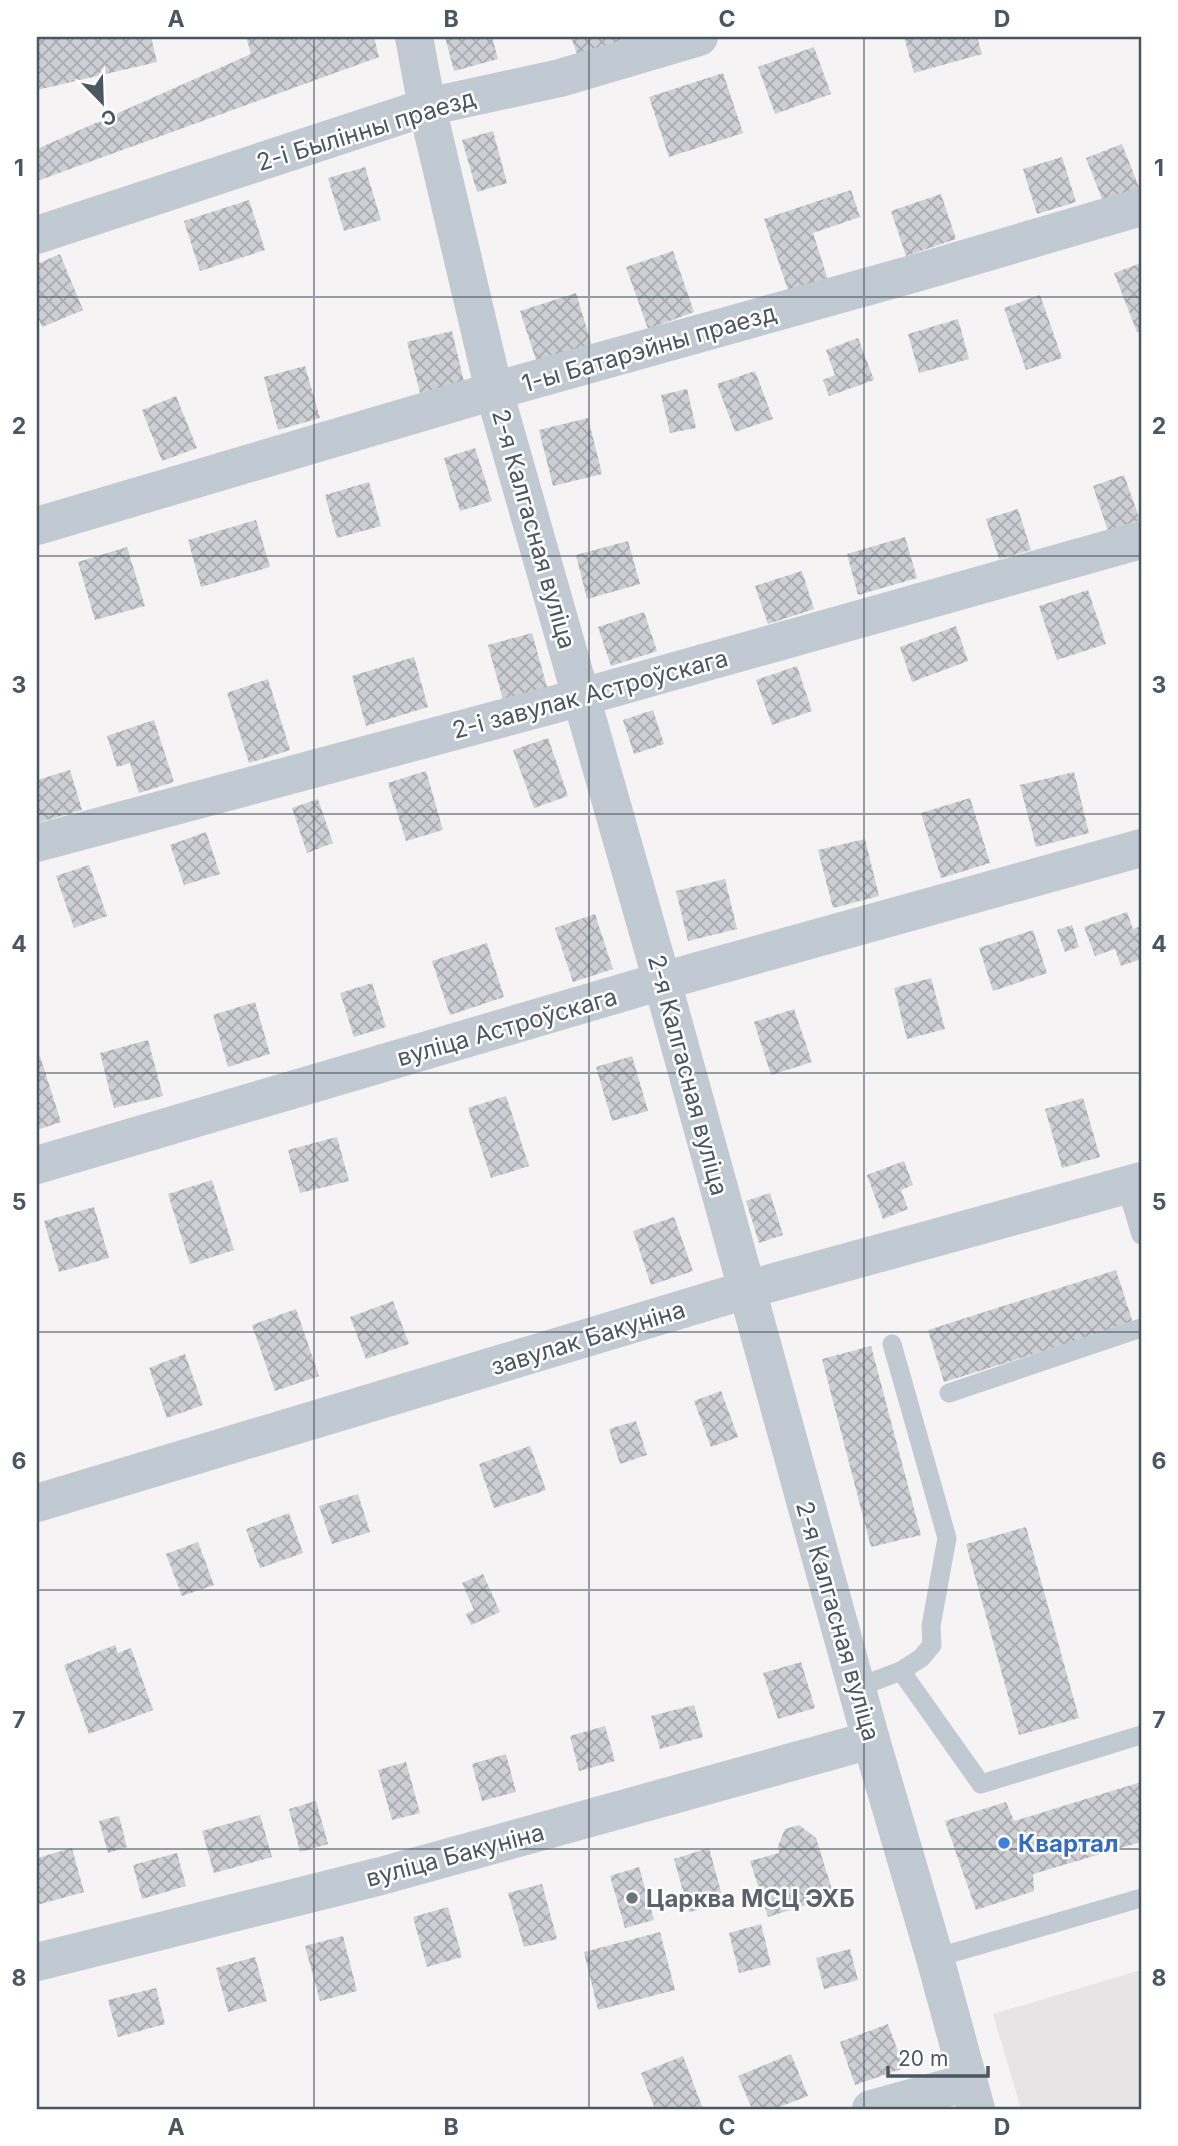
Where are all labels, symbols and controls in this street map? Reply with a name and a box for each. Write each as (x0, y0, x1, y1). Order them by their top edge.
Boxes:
text: A (167, 5, 185, 33)
text: B (443, 5, 459, 33)
text: C (718, 5, 736, 33)
text: D (994, 5, 1010, 33)
north arrow (66, 66, 136, 136)
street label: 2-і Былінны праезд (253, 83, 479, 177)
text: С (97, 104, 119, 131)
text: 1 (14, 154, 24, 182)
text: 1 (1154, 154, 1164, 182)
street label: 1-ы Батарэйны праезд (518, 298, 780, 398)
street label: 2-я Калгасная вуліца (486, 406, 582, 652)
text: 2 (12, 412, 26, 440)
text: 2 (1152, 412, 1166, 440)
street label: 2-і завулак Астроўскага (449, 643, 731, 745)
text: 3 (12, 671, 26, 699)
text: 3 (1152, 671, 1166, 699)
text: 4 (11, 930, 27, 958)
text: 4 (1151, 930, 1167, 958)
street label: 2-я Калгасная вуліца (642, 952, 734, 1198)
street label: вуліца Астроўскага (394, 982, 620, 1072)
text: 5 (12, 1188, 26, 1216)
text: 5 (1152, 1188, 1166, 1216)
street label: завулак Бакуніна (487, 1295, 689, 1381)
text: 6 (12, 1447, 26, 1475)
text: 6 (1152, 1447, 1166, 1475)
street label: 2-я Калгасная вуліца (790, 1498, 886, 1744)
text: 7 (12, 1706, 26, 1734)
text: 7 (1152, 1706, 1166, 1734)
street label: вуліца Бакуніна (363, 1817, 547, 1893)
place label: Квартал (1018, 1829, 1119, 1858)
marker: Квартал (996, 1835, 1012, 1851)
place label: Царква МСЦ ЭХБ (646, 1884, 855, 1913)
marker: Царква МСЦ ЭХБ (624, 1890, 640, 1906)
text: 8 (12, 1964, 26, 1992)
text: 8 (1152, 1964, 1166, 1992)
scale bar (888, 2034, 987, 2078)
text: 20 m (898, 2046, 948, 2071)
text: A (167, 2113, 185, 2141)
text: B (443, 2113, 459, 2141)
text: C (718, 2113, 736, 2141)
text: D (994, 2113, 1010, 2141)

